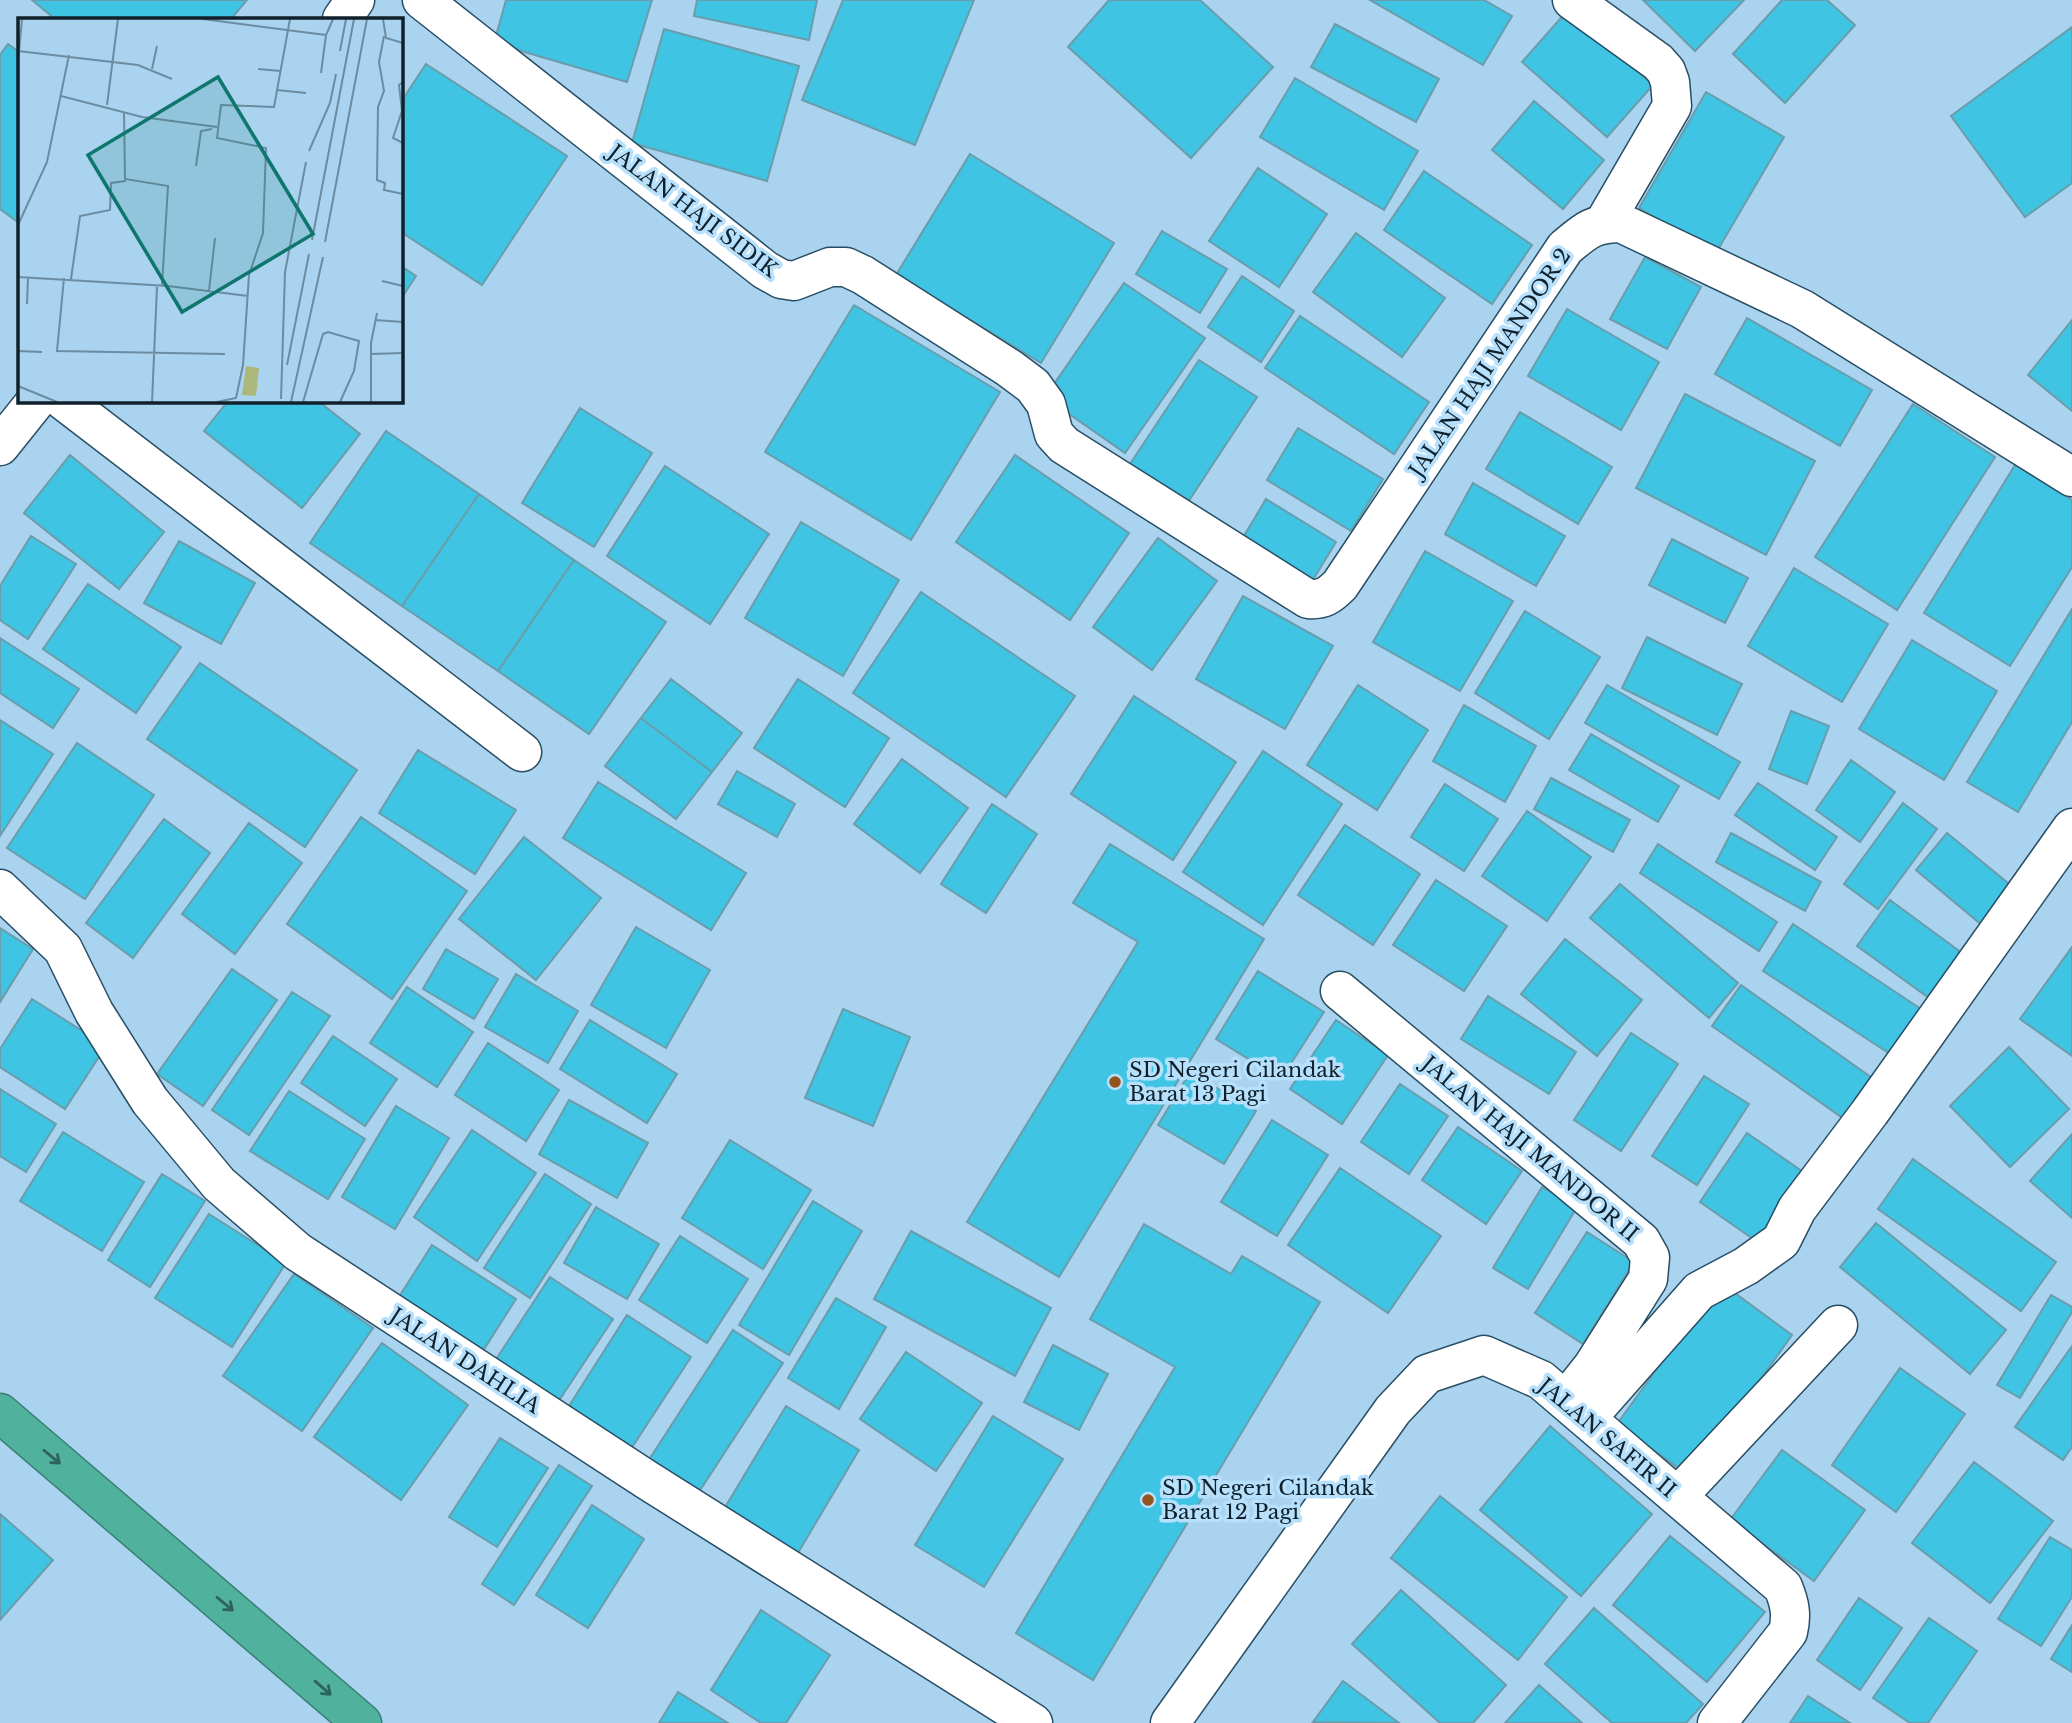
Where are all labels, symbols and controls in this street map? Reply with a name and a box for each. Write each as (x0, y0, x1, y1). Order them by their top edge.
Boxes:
inset map (18, 18, 402, 402)
street label: JALAN HAJI SIDIK (601, 137, 783, 283)
street label: JALAN HAJI MANDOR 2 (1402, 244, 1576, 485)
street label: JALAN HAJI MANDOR II (1414, 1049, 1644, 1247)
place label: SD Negeri Cilandak Barat 13 Pagi (1129, 1057, 1341, 1107)
marker: SD Negeri Cilandak Barat 13 Pagi (1107, 1074, 1123, 1090)
street label: JALAN DAHLIA (382, 1301, 546, 1420)
street label: JALAN SAFIR II (1530, 1371, 1681, 1503)
one-way arrow (43, 1449, 61, 1465)
place label: SD Negeri Cilandak Barat 12 Pagi (1162, 1475, 1374, 1525)
marker: SD Negeri Cilandak Barat 12 Pagi (1140, 1492, 1156, 1508)
one-way arrow (216, 1596, 234, 1612)
one-way arrow (314, 1680, 332, 1696)

